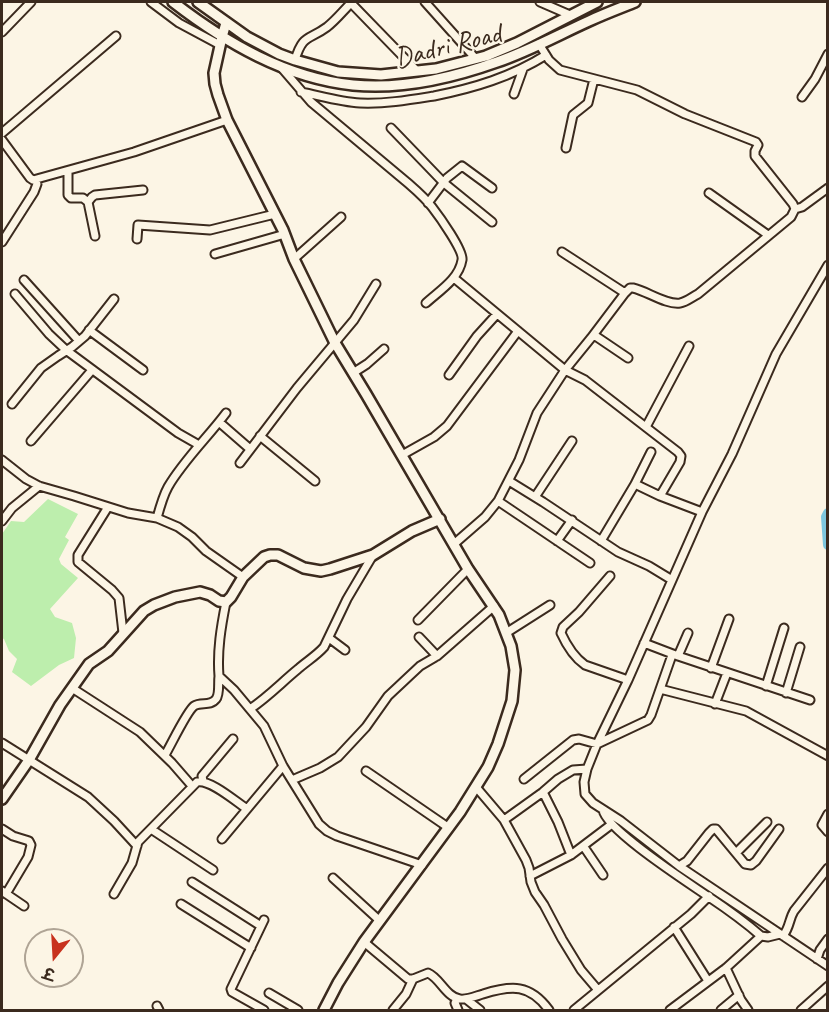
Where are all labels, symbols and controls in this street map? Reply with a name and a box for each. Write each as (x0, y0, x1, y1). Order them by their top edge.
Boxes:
street label: Dadri Road (391, 18, 505, 76)
north arrow (24, 928, 84, 988)
text: उ (41, 962, 57, 984)

